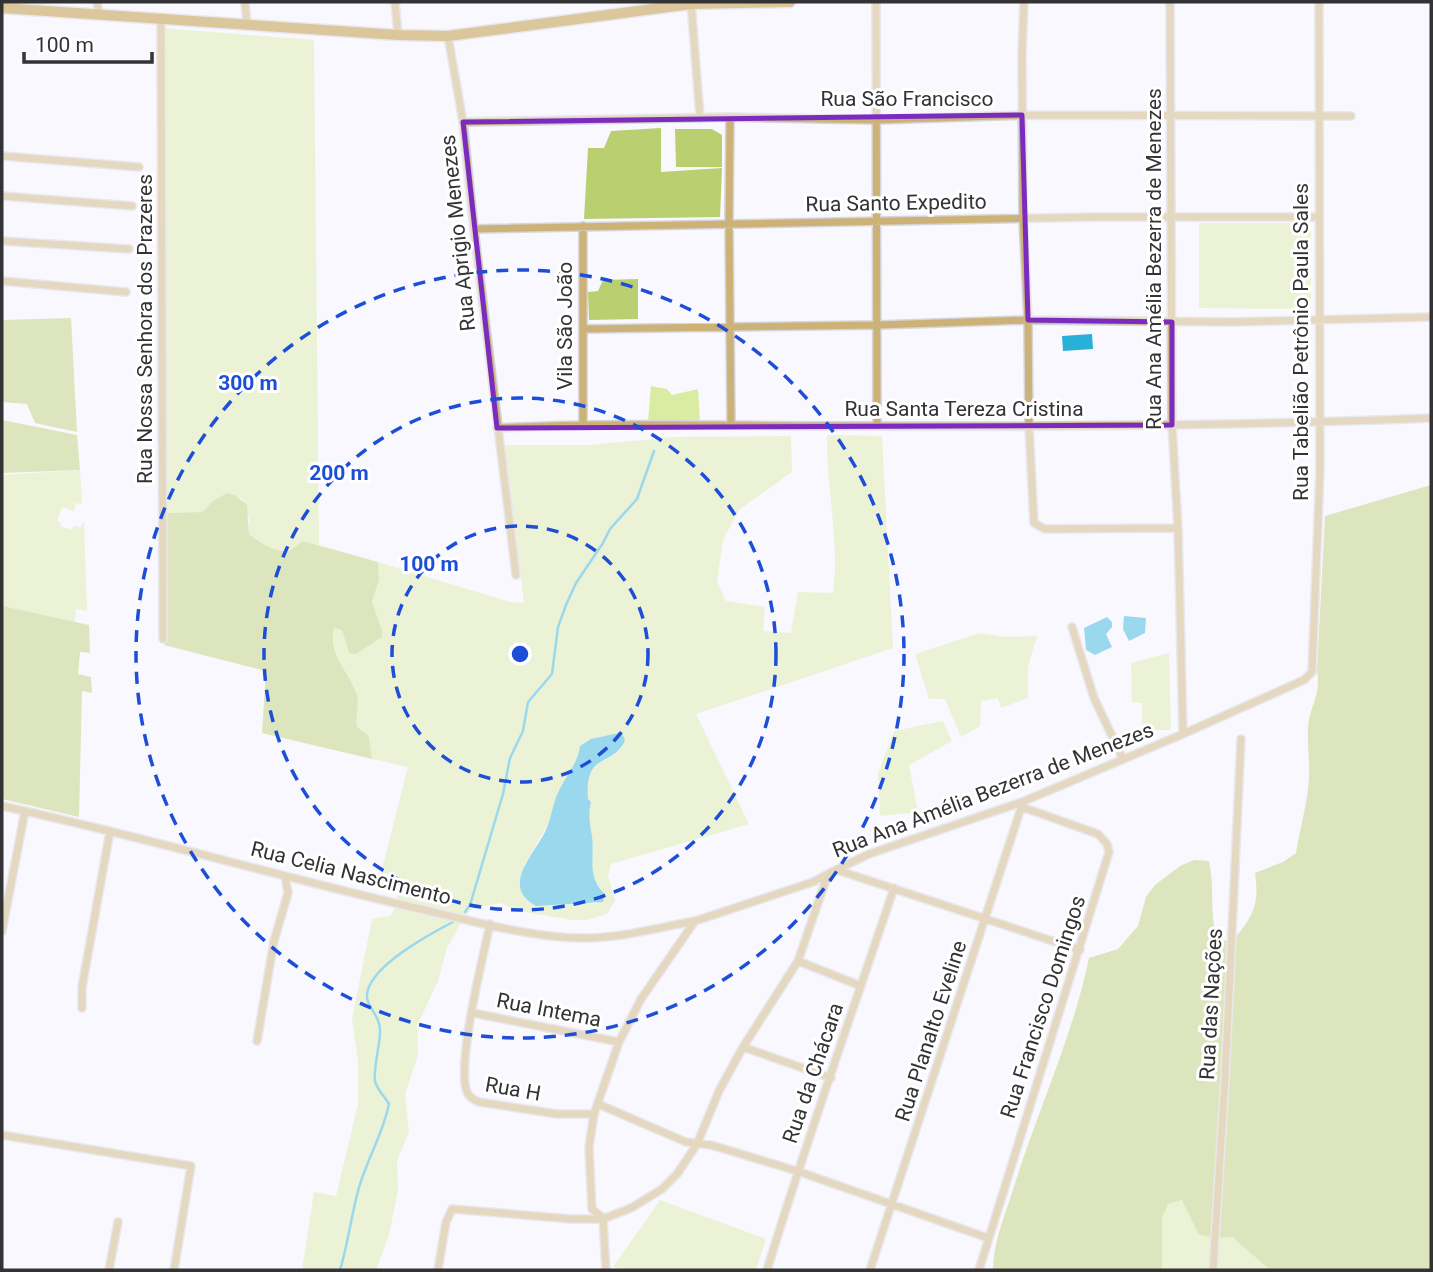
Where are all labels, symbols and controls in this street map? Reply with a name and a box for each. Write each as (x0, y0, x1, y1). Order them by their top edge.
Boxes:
scale bar (24, 21, 152, 65)
text: 100 m (35, 33, 94, 57)
street label: Rua São Francisco (820, 87, 994, 111)
street label: Rua Ana Amélia Bezerra de Menezes (1142, 88, 1166, 430)
street label: Rua Aprigio Menezes (436, 134, 480, 332)
street label: Rua Nossa Senhora dos Prazeres (133, 174, 157, 484)
street label: Rua Tabelião Petrônio Paula Sales (1289, 183, 1313, 501)
street label: Rua Santo Expedito (805, 189, 987, 217)
street label: Vila São João (553, 262, 577, 390)
text: 300 m (218, 371, 278, 395)
street label: Rua Santa Tereza Cristina (844, 397, 1084, 421)
text: 200 m (309, 461, 369, 485)
text: 100 m (399, 552, 459, 576)
centre of rings (508, 642, 532, 666)
street label: Rua Ana Amélia Bezerra de Menezes (829, 718, 1157, 862)
street label: Rua Celia Nascimento (248, 836, 454, 910)
street label: Rua Francisco Domingos (996, 893, 1090, 1121)
street label: Rua das Nações (1195, 928, 1227, 1080)
street label: Rua Planalto Eveline (890, 938, 972, 1124)
street label: Rua Intema (495, 988, 603, 1032)
street label: Rua da Chácara (778, 1000, 848, 1146)
street label: Rua H (483, 1072, 543, 1106)

